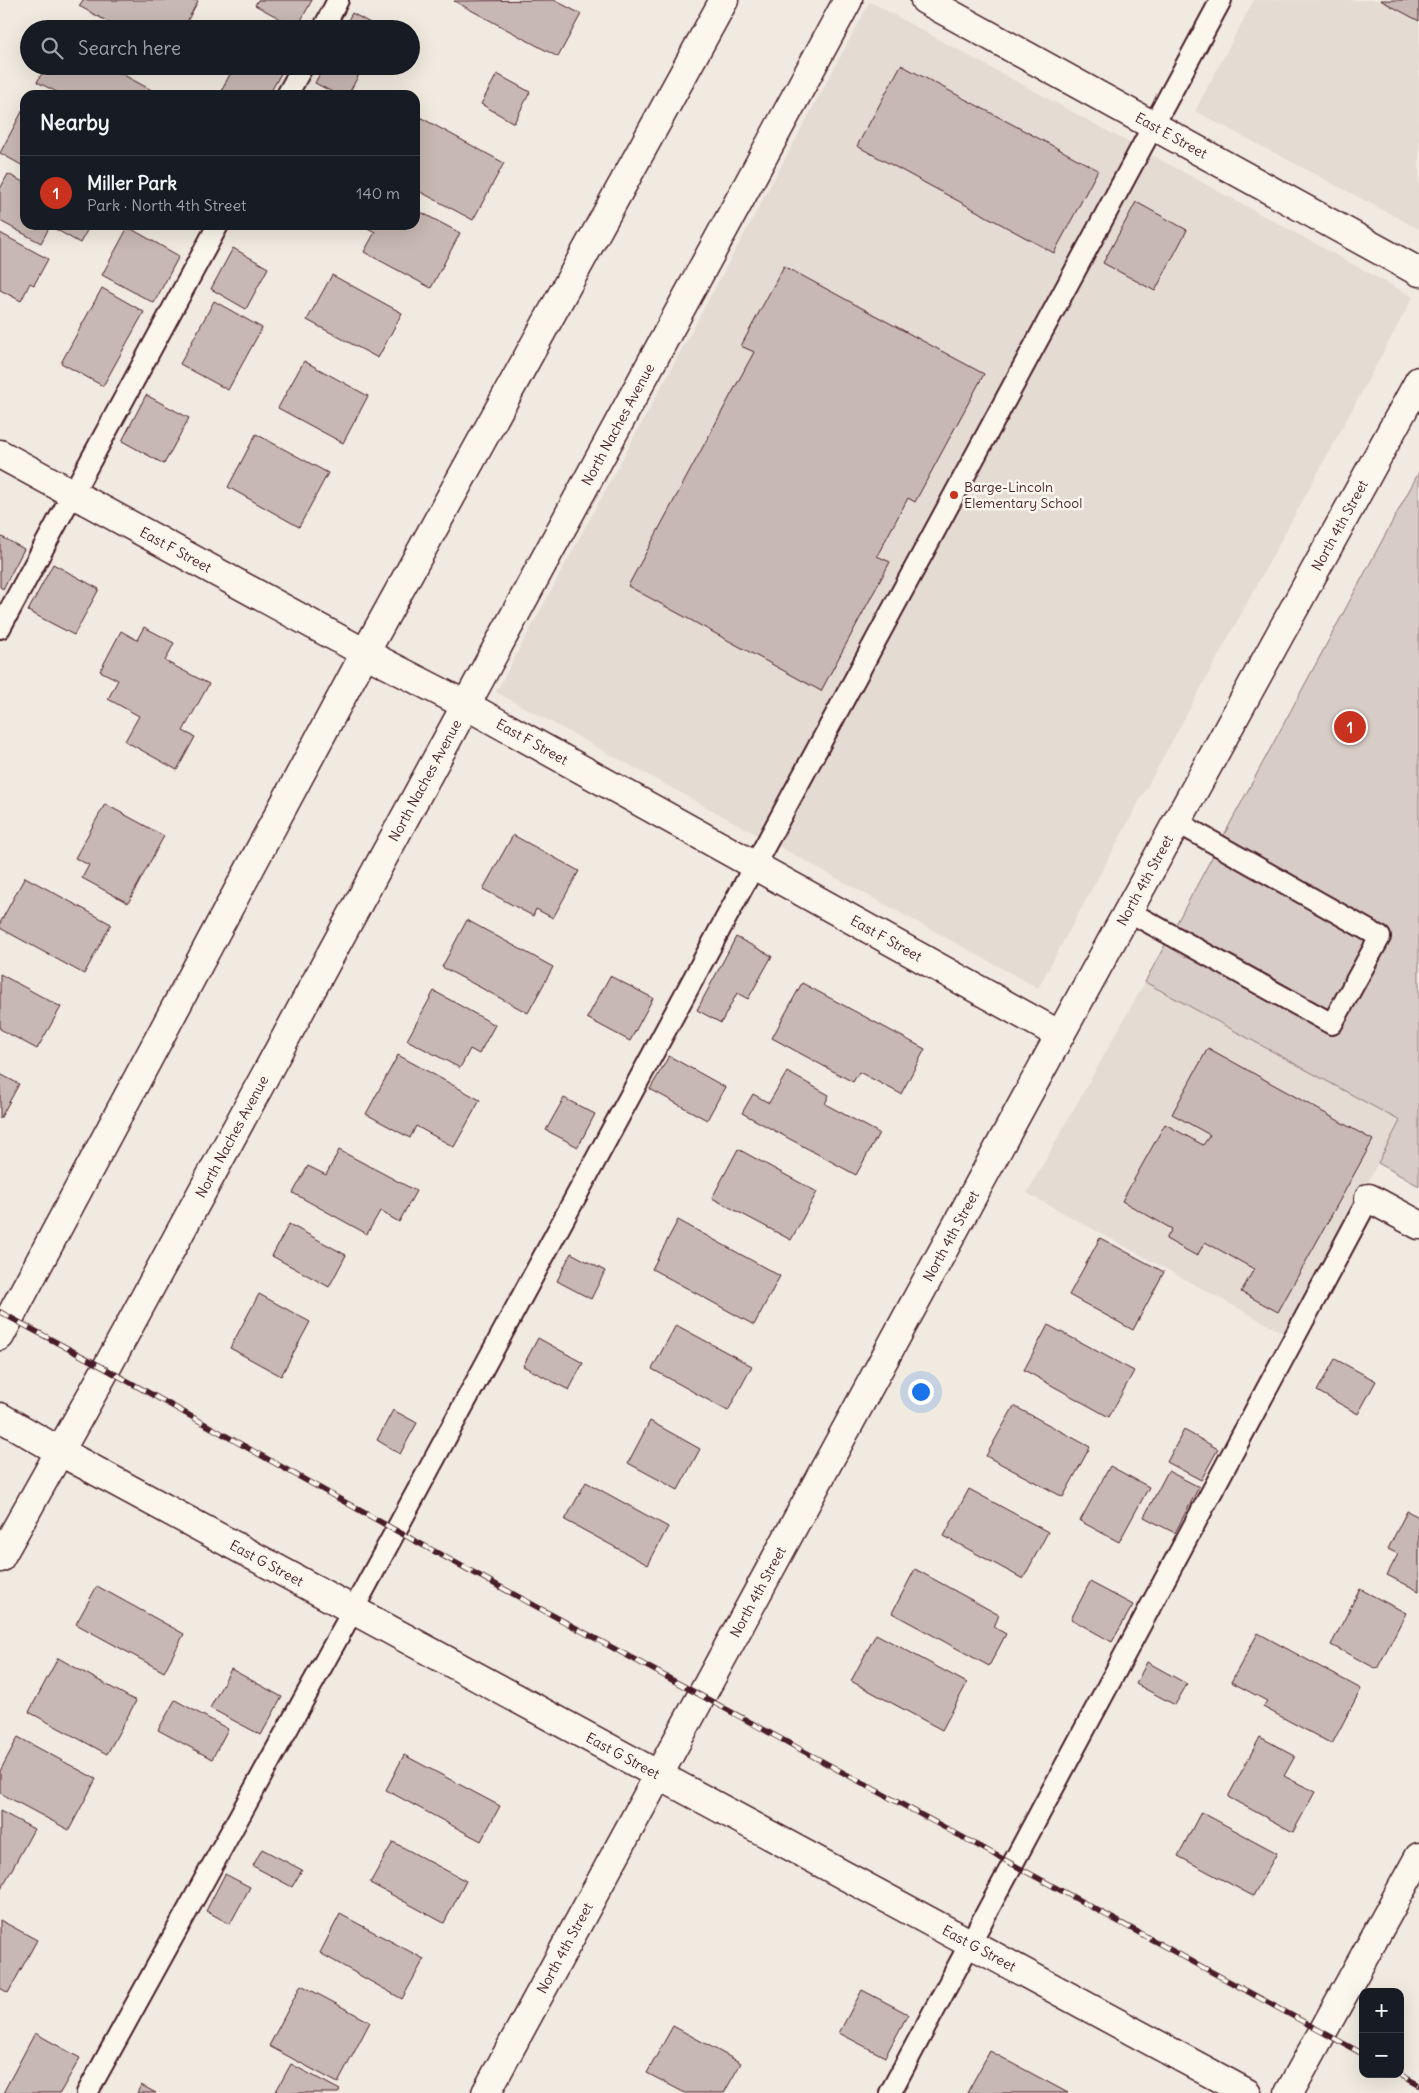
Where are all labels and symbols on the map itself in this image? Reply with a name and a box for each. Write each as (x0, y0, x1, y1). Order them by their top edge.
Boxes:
street label: East E Street (1132, 108, 1211, 163)
street label: North Naches Avenue (578, 360, 658, 489)
street label: North 4th Street (1308, 477, 1372, 574)
place label: Barge-Lincoln Elementary School (964, 478, 1082, 512)
marker: Barge-Lincoln Elementary School (948, 489, 960, 501)
street label: East F Street (137, 523, 215, 577)
pin: 1 (1334, 708, 1366, 746)
street label: East F Street (493, 715, 571, 769)
street label: North Naches Avenue (385, 716, 465, 845)
street label: North 4th Street (1113, 832, 1177, 929)
street label: East F Street (847, 911, 925, 966)
street label: North Naches Avenue (192, 1072, 272, 1201)
street label: North 4th Street (919, 1187, 983, 1285)
your location (908, 1379, 934, 1405)
street label: East G Street (226, 1536, 307, 1591)
street label: North 4th Street (726, 1543, 790, 1641)
street label: East G Street (583, 1728, 663, 1783)
street label: North 4th Street (533, 1899, 597, 1997)
street label: East G Street (939, 1921, 1019, 1976)

